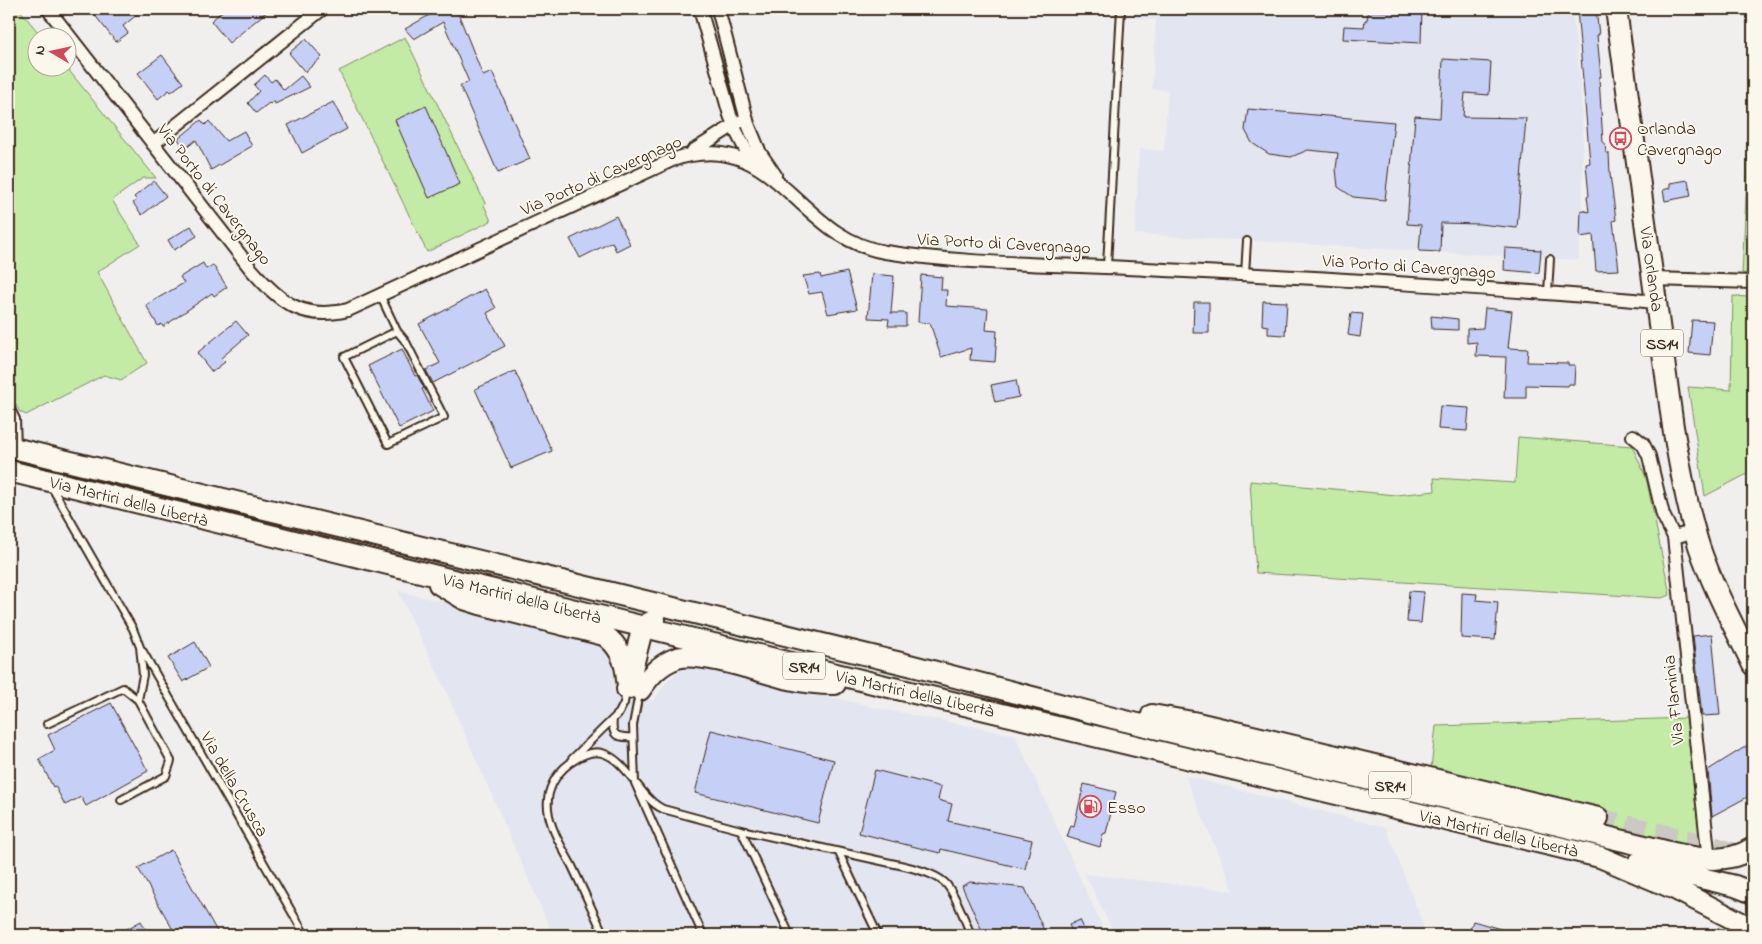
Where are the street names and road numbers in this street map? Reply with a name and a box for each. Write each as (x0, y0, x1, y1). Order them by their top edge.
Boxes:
street label: Via Porto di Cavergnago (148, 118, 277, 272)
street label: Via Porto di Cavergnago (516, 130, 687, 225)
street label: Via Orlanda (1631, 224, 1669, 314)
street label: Via Porto di Cavergnago (915, 227, 1091, 264)
street label: Via Porto di Cavergnago (1320, 249, 1496, 288)
road number: SS14 (1641, 329, 1683, 356)
street label: Via Martiri della Libertà (46, 470, 210, 535)
street label: Via Martiri della Libertà (439, 567, 603, 632)
road number: SR14 (783, 652, 825, 679)
street label: Via Flaminia (1657, 654, 1693, 747)
street label: Via Martiri della Libertà (832, 664, 997, 726)
street label: Via della Crusca (192, 727, 274, 843)
road number: SR14 (1369, 772, 1411, 798)
street label: Via Martiri della Libertà (1416, 804, 1581, 866)

